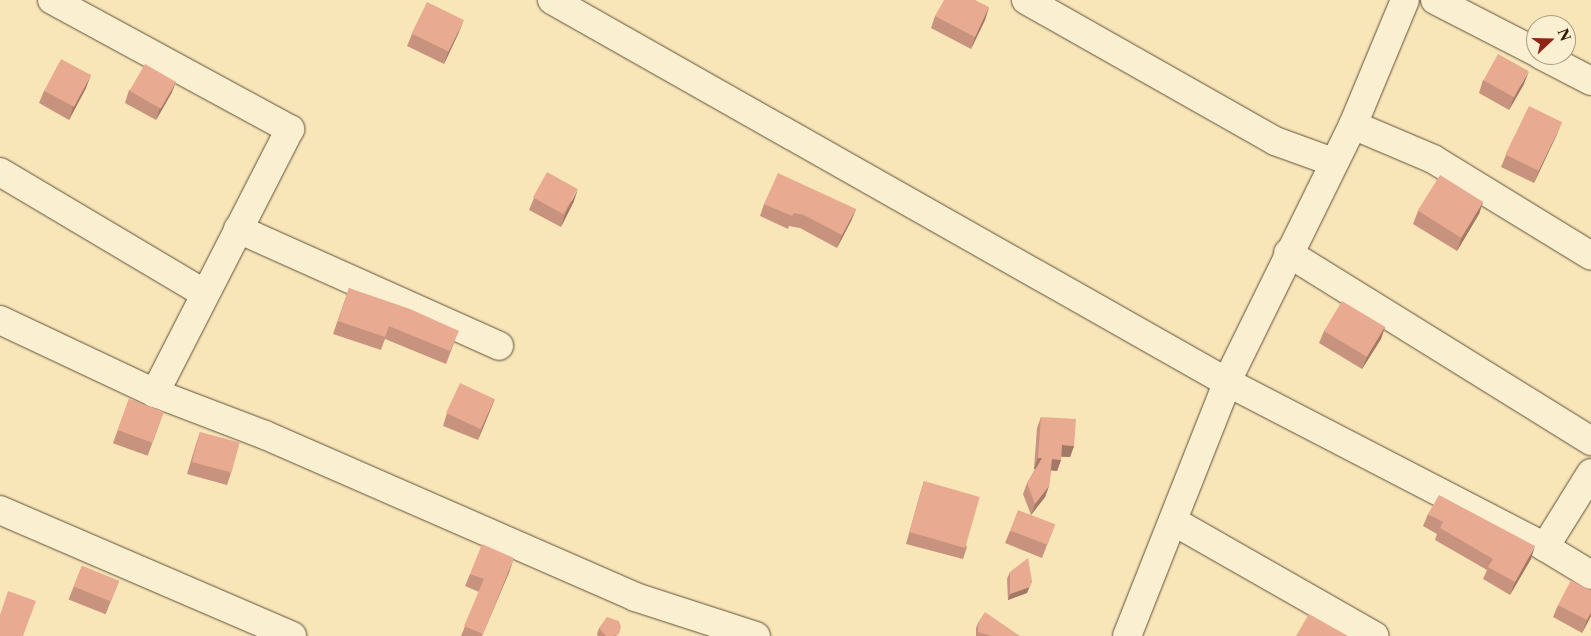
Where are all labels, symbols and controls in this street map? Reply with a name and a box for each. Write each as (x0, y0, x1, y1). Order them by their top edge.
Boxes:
north arrow (1526, 15, 1576, 65)
text: N (1553, 26, 1575, 44)

